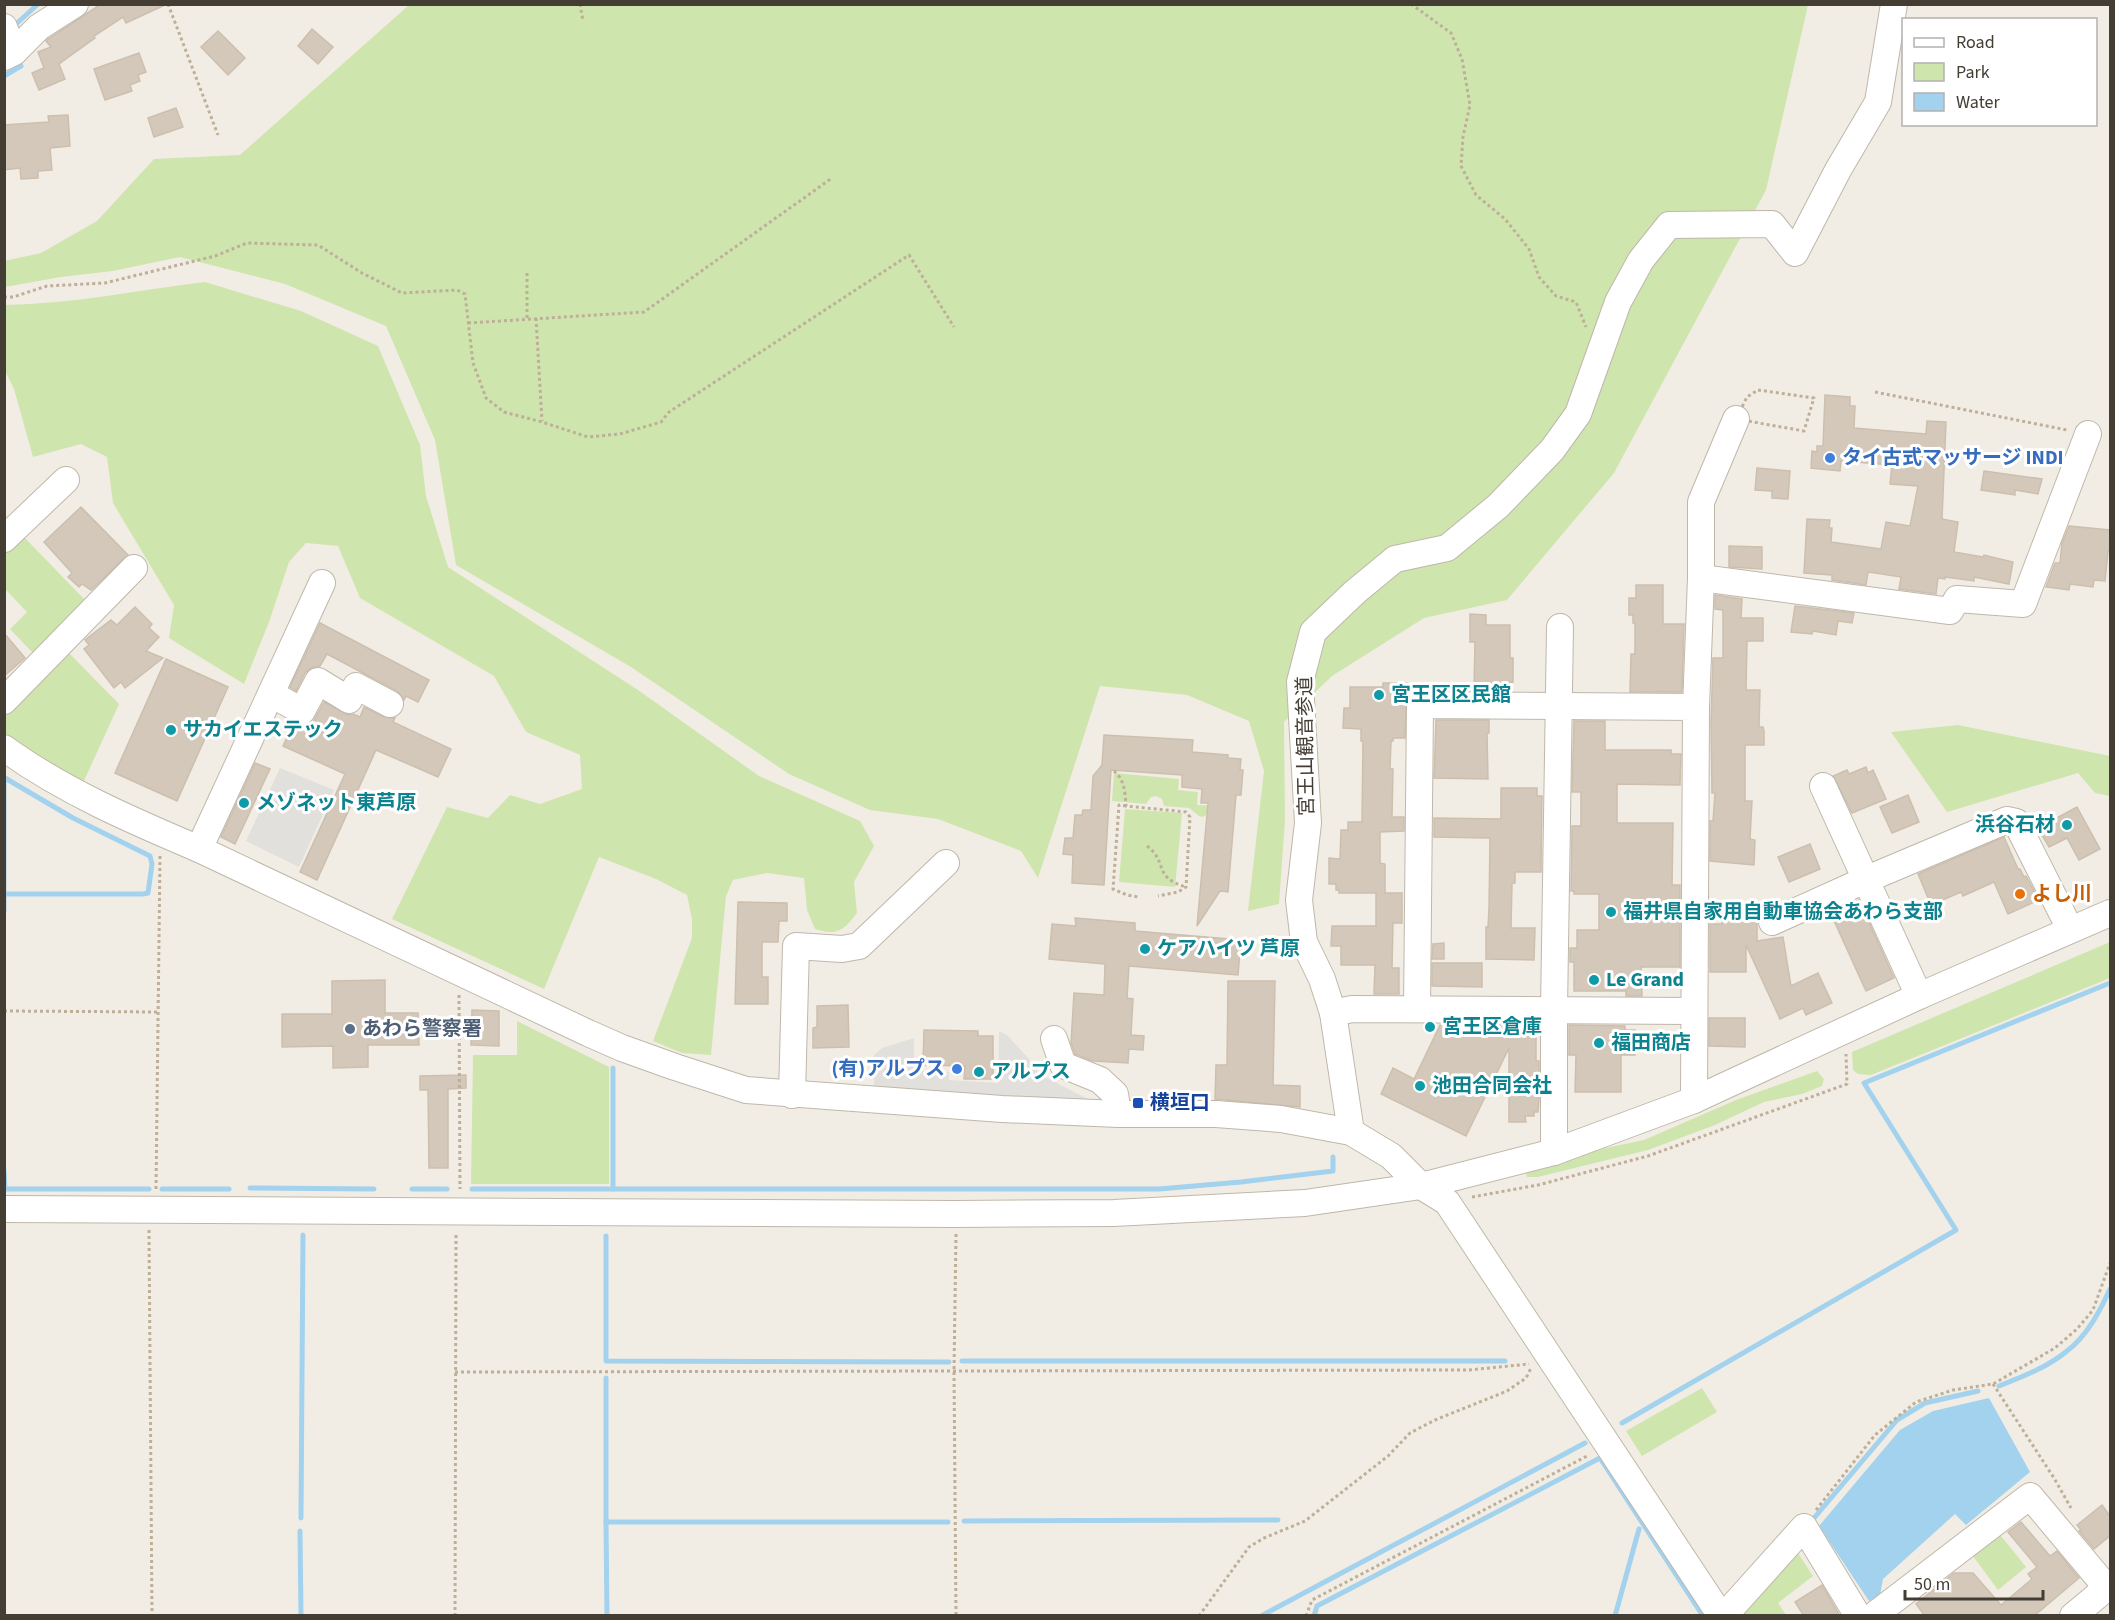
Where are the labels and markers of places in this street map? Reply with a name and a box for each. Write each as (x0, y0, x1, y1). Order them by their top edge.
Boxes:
place label: タイ古式マッサージ INDI (1842, 444, 2064, 472)
marker: タイ古式マッサージ INDI (1823, 451, 1837, 465)
place label: 宮王区区民館 (1391, 681, 1511, 709)
marker: 宮王区区民館 (1372, 688, 1386, 702)
place label: サカイエステック (183, 716, 343, 744)
marker: サカイエステック (164, 723, 178, 737)
place label: メゾネット東芦原 (256, 789, 416, 817)
marker: メゾネット東芦原 (237, 796, 251, 810)
place label: 浜谷石材 (1975, 811, 2055, 839)
marker: 浜谷石材 (2060, 818, 2074, 832)
place label: よし川 (2032, 880, 2092, 908)
marker: よし川 (2013, 887, 2027, 901)
place label: 福井県自家用自動車協会あわら支部 (1623, 898, 1943, 926)
marker: 福井県自家用自動車協会あわら支部 (1604, 905, 1618, 919)
place label: ケアハイツ 芦原 (1157, 935, 1300, 963)
marker: ケアハイツ 芦原 (1138, 942, 1152, 956)
place label: Le Grand (1606, 966, 1684, 994)
marker: Le Grand (1587, 973, 1601, 987)
place label: 宮王区倉庫 (1442, 1013, 1542, 1041)
place label: あわら警察署 (362, 1015, 482, 1043)
marker: 宮王区倉庫 (1423, 1020, 1437, 1034)
marker: あわら警察署 (343, 1022, 357, 1036)
place label: 福田商店 (1611, 1029, 1691, 1057)
marker: 福田商店 (1592, 1036, 1606, 1050)
place label: (有)アルプス (831, 1055, 945, 1083)
place label: アルプス (991, 1058, 1071, 1086)
marker: (有)アルプス (950, 1062, 964, 1076)
marker: アルプス (972, 1065, 986, 1079)
place label: 池田合同会社 (1432, 1072, 1552, 1100)
marker: 池田合同会社 (1413, 1079, 1427, 1093)
place label: 横垣口 (1150, 1089, 1210, 1117)
marker: 横垣口 (1131, 1096, 1145, 1110)

